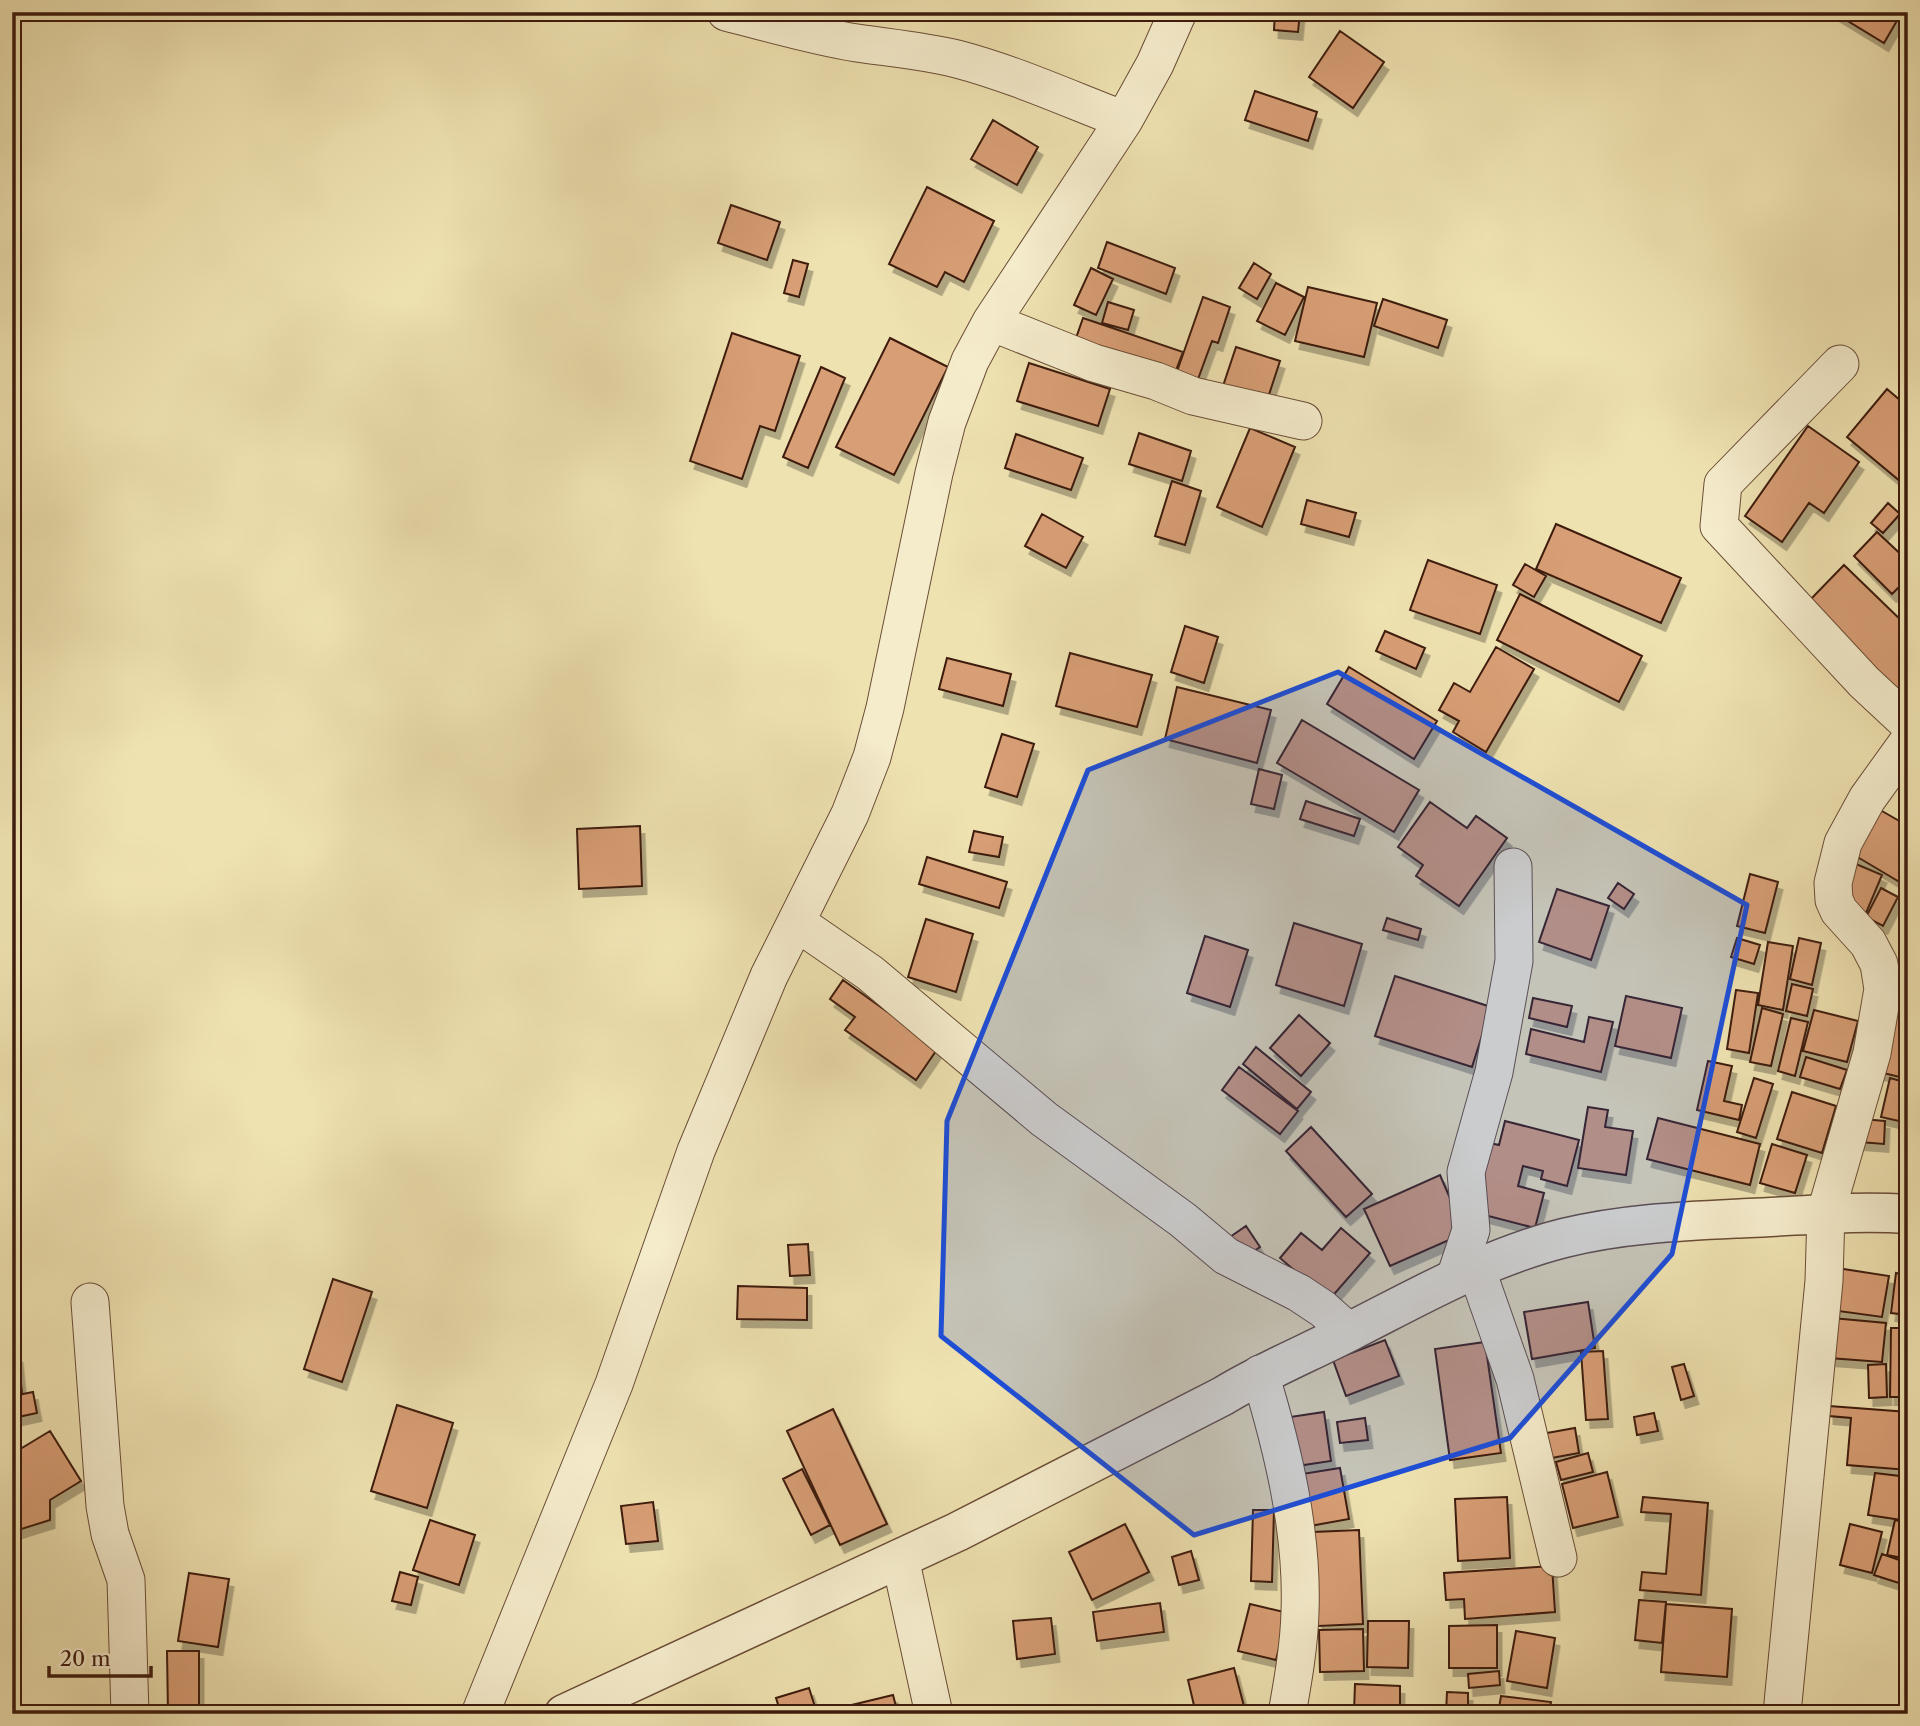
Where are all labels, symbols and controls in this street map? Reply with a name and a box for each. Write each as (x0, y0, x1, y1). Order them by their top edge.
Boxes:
scale bar (49, 1635, 150, 1679)
text: 20 m (60, 1646, 111, 1671)

